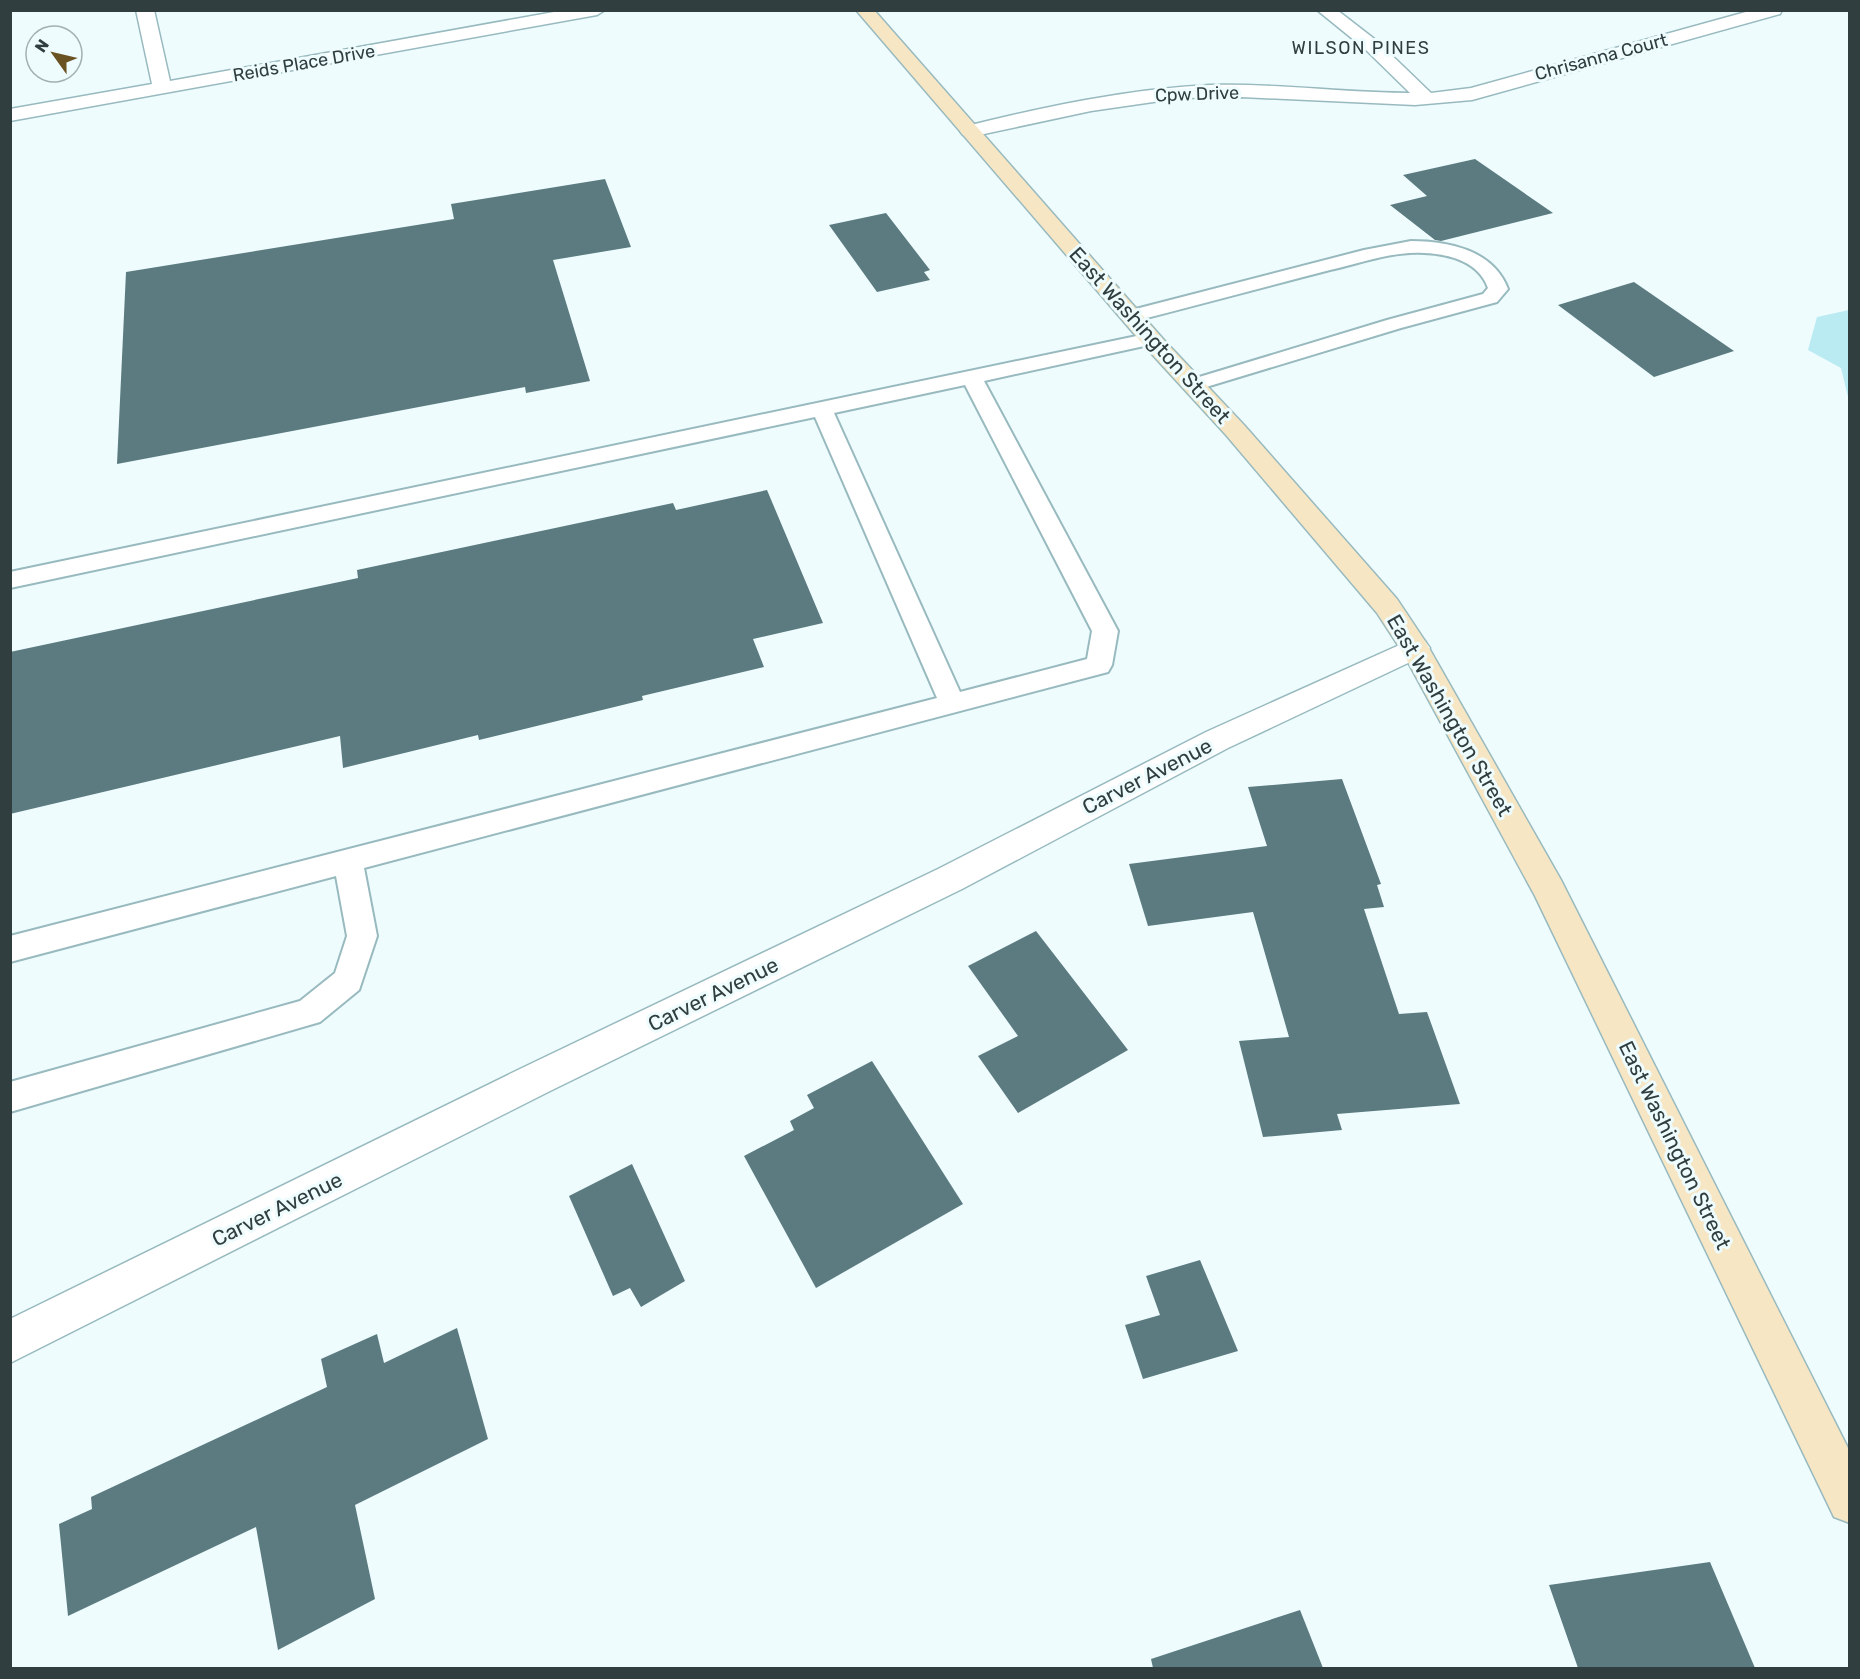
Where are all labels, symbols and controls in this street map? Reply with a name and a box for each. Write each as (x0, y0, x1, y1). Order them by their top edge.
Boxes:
north arrow (24, 24, 84, 84)
street label: Chrisanna Court (1532, 29, 1670, 85)
text: N (31, 36, 53, 56)
district label: WILSON PINES (1292, 37, 1430, 59)
street label: Reids Place Drive (231, 40, 377, 86)
street label: Cpw Drive (1155, 82, 1239, 106)
street label: East Washington Street (1064, 242, 1236, 428)
street label: East Washington Street (1382, 610, 1518, 820)
street label: Carver Avenue (1078, 733, 1216, 819)
street label: Carver Avenue (644, 952, 782, 1036)
street label: East Washington Street (1614, 1037, 1736, 1253)
street label: Carver Avenue (208, 1167, 346, 1251)

